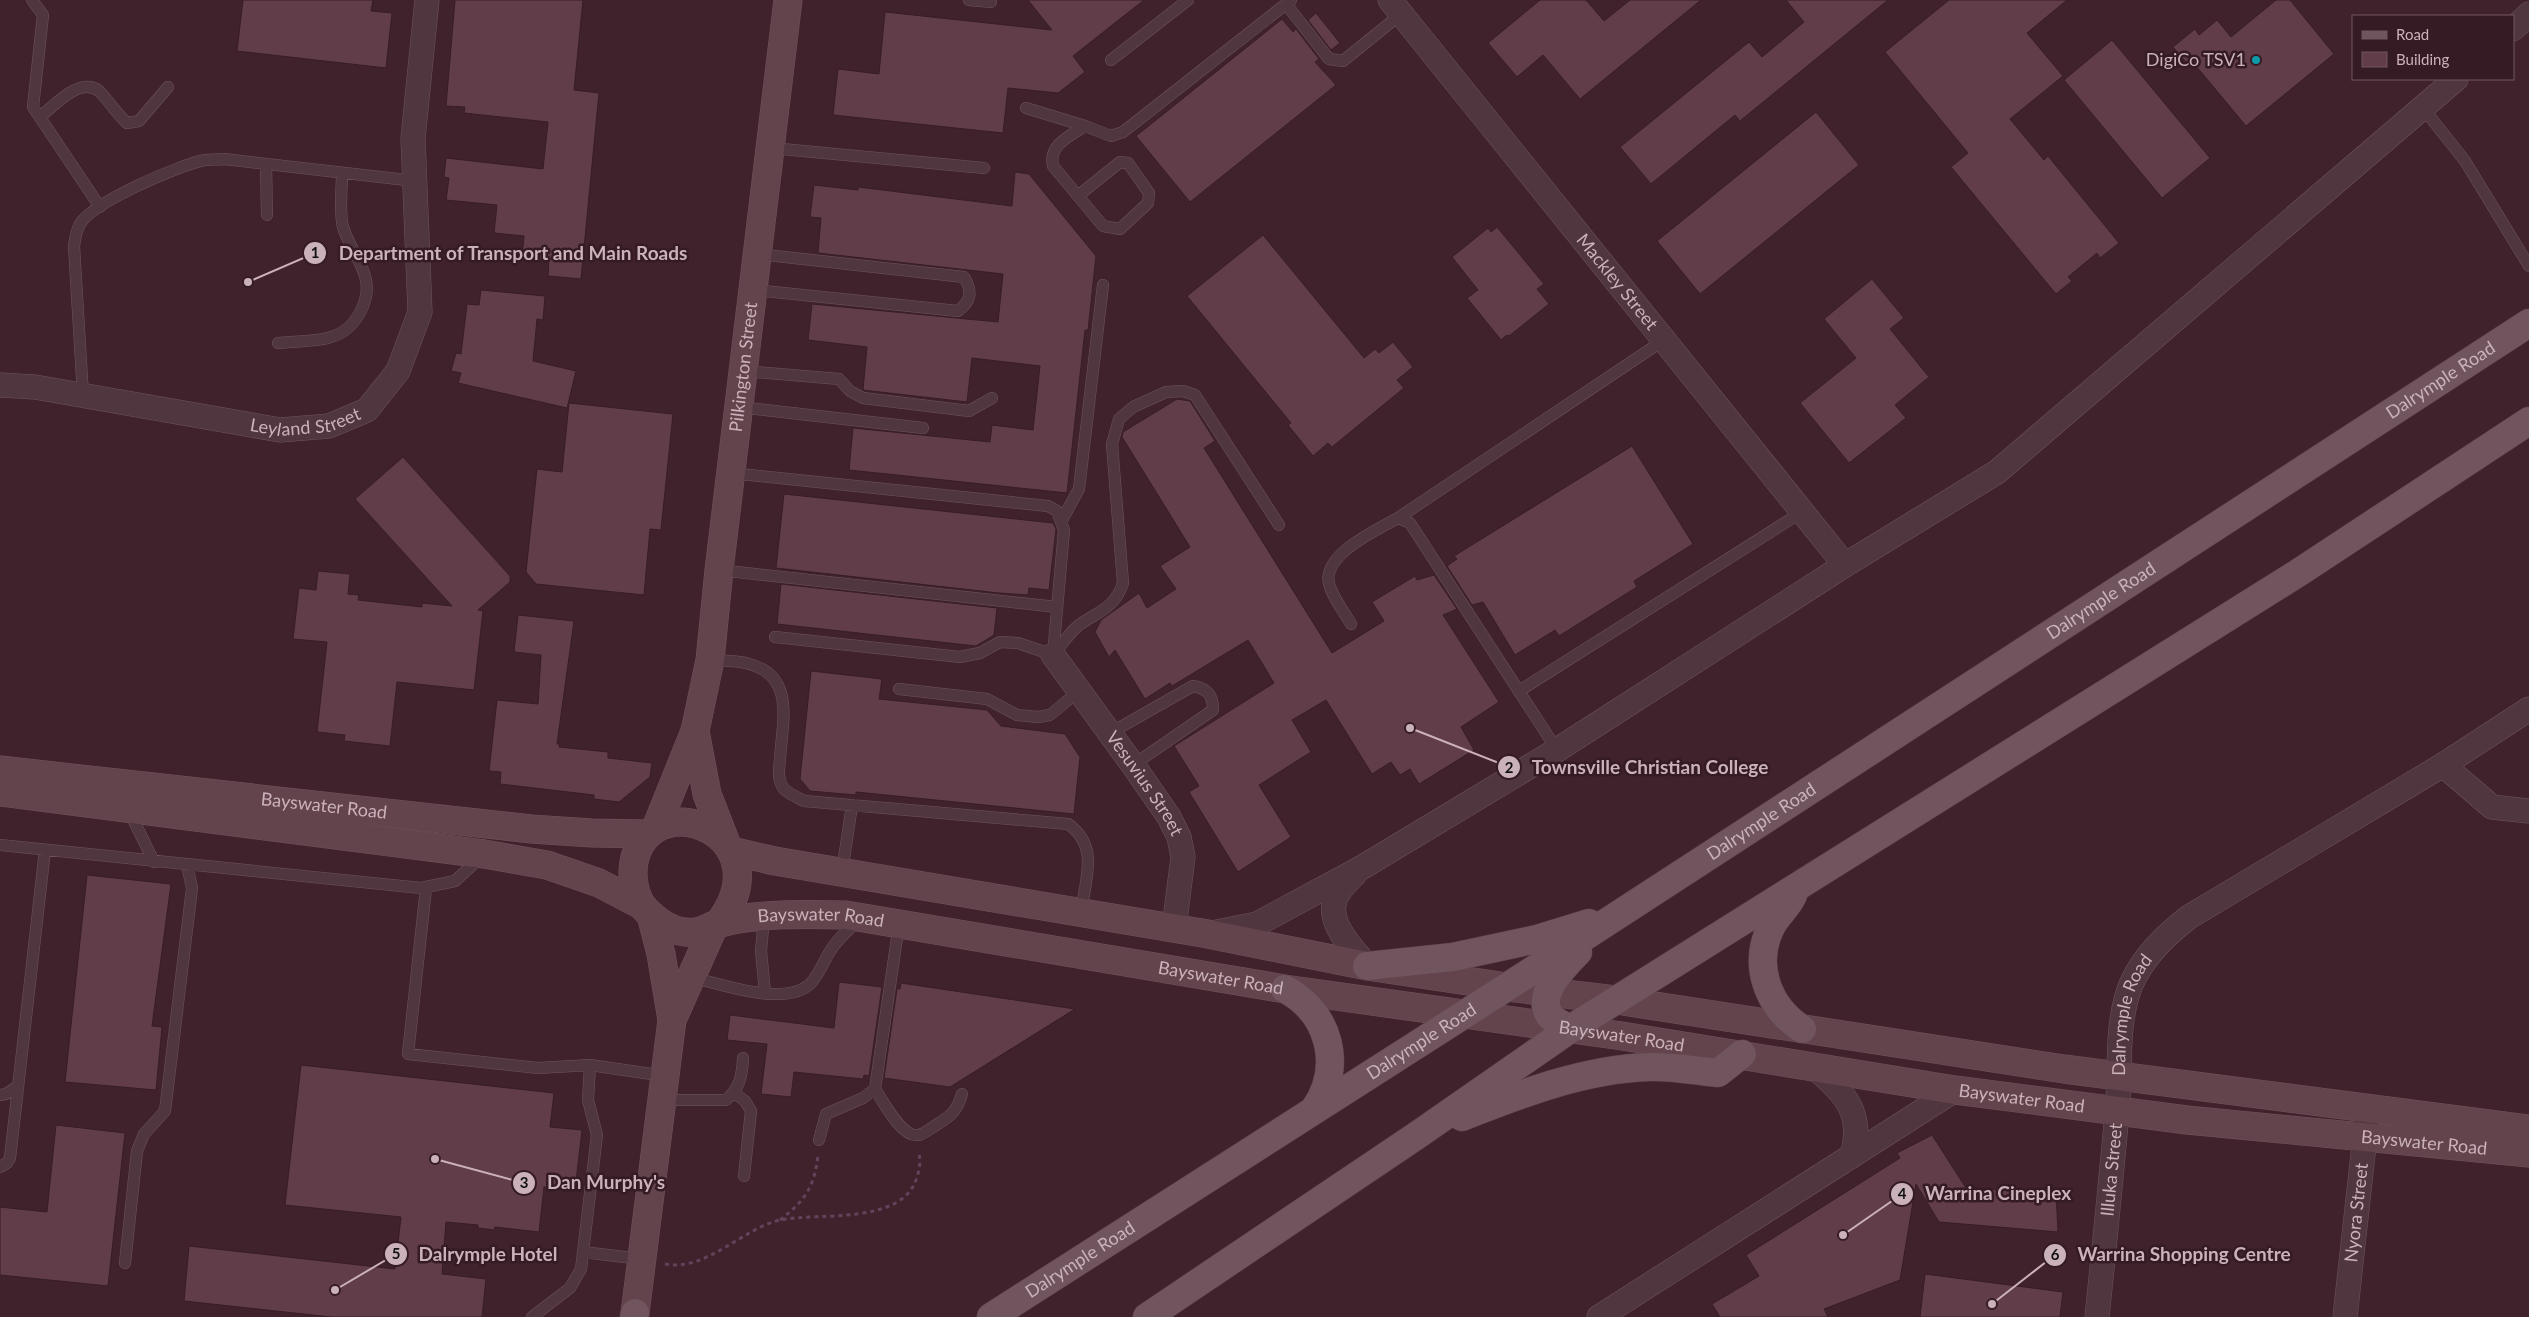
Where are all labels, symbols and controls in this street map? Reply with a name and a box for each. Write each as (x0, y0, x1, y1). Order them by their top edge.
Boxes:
legend (2352, 15, 2514, 80)
text: Road (2396, 25, 2429, 43)
place label: DigiCo TSV1 (2146, 48, 2246, 70)
text: Building (2396, 50, 2449, 68)
marker: DigiCo TSV1 (2250, 54, 2262, 66)
street label: Mackley Street (1572, 229, 1664, 334)
callout: Department of Transport and Main Roads (303, 236, 697, 270)
text: Department of Transport and Main Roads (339, 241, 687, 264)
text: 1 (311, 243, 319, 261)
street label: Pilkington Street (724, 300, 761, 433)
street label: Dalrymple Road (2381, 336, 2499, 423)
street label: Leyland Street (249, 402, 364, 440)
street label: Dalrymple Road (2042, 557, 2159, 644)
street label: Vesuvius Street (1102, 727, 1189, 839)
callout: Townsville Christian College (1497, 750, 1778, 784)
text: Townsville Christian College (1532, 755, 1768, 778)
text: 2 (1505, 758, 1514, 776)
street label: Dalrymple Road (1702, 777, 1820, 864)
street label: Bayswater Road (260, 787, 388, 823)
street label: Bayswater Road (757, 902, 886, 931)
street label: Dalrymple Road (2107, 949, 2156, 1076)
street label: Bayswater Road (1157, 956, 1285, 999)
street label: Dalrymple Road (1362, 998, 1480, 1084)
street label: Bayswater Road (1557, 1015, 1686, 1056)
street label: Bayswater Road (1958, 1079, 2086, 1117)
street label: Illuka Street (2095, 1122, 2126, 1217)
street label: Bayswater Road (2360, 1125, 2488, 1159)
street label: Nyora Street (2339, 1161, 2372, 1264)
callout: Dan Murphy's (512, 1166, 675, 1200)
text: Dan Murphy's (547, 1170, 665, 1193)
text: 3 (520, 1173, 528, 1191)
callout: Warrina Cineplex (1890, 1177, 2081, 1211)
text: Warrina Cineplex (1925, 1181, 2071, 1204)
text: 4 (1898, 1184, 1907, 1202)
street label: Dalrymple Road (1021, 1216, 1139, 1302)
callout: Dalrymple Hotel (383, 1237, 567, 1271)
callout: Warrina Shopping Centre (2042, 1238, 2300, 1272)
text: Dalrymple Hotel (419, 1242, 557, 1265)
text: Warrina Shopping Centre (2077, 1242, 2291, 1265)
text: 5 (392, 1244, 400, 1262)
text: 6 (2051, 1245, 2060, 1263)

